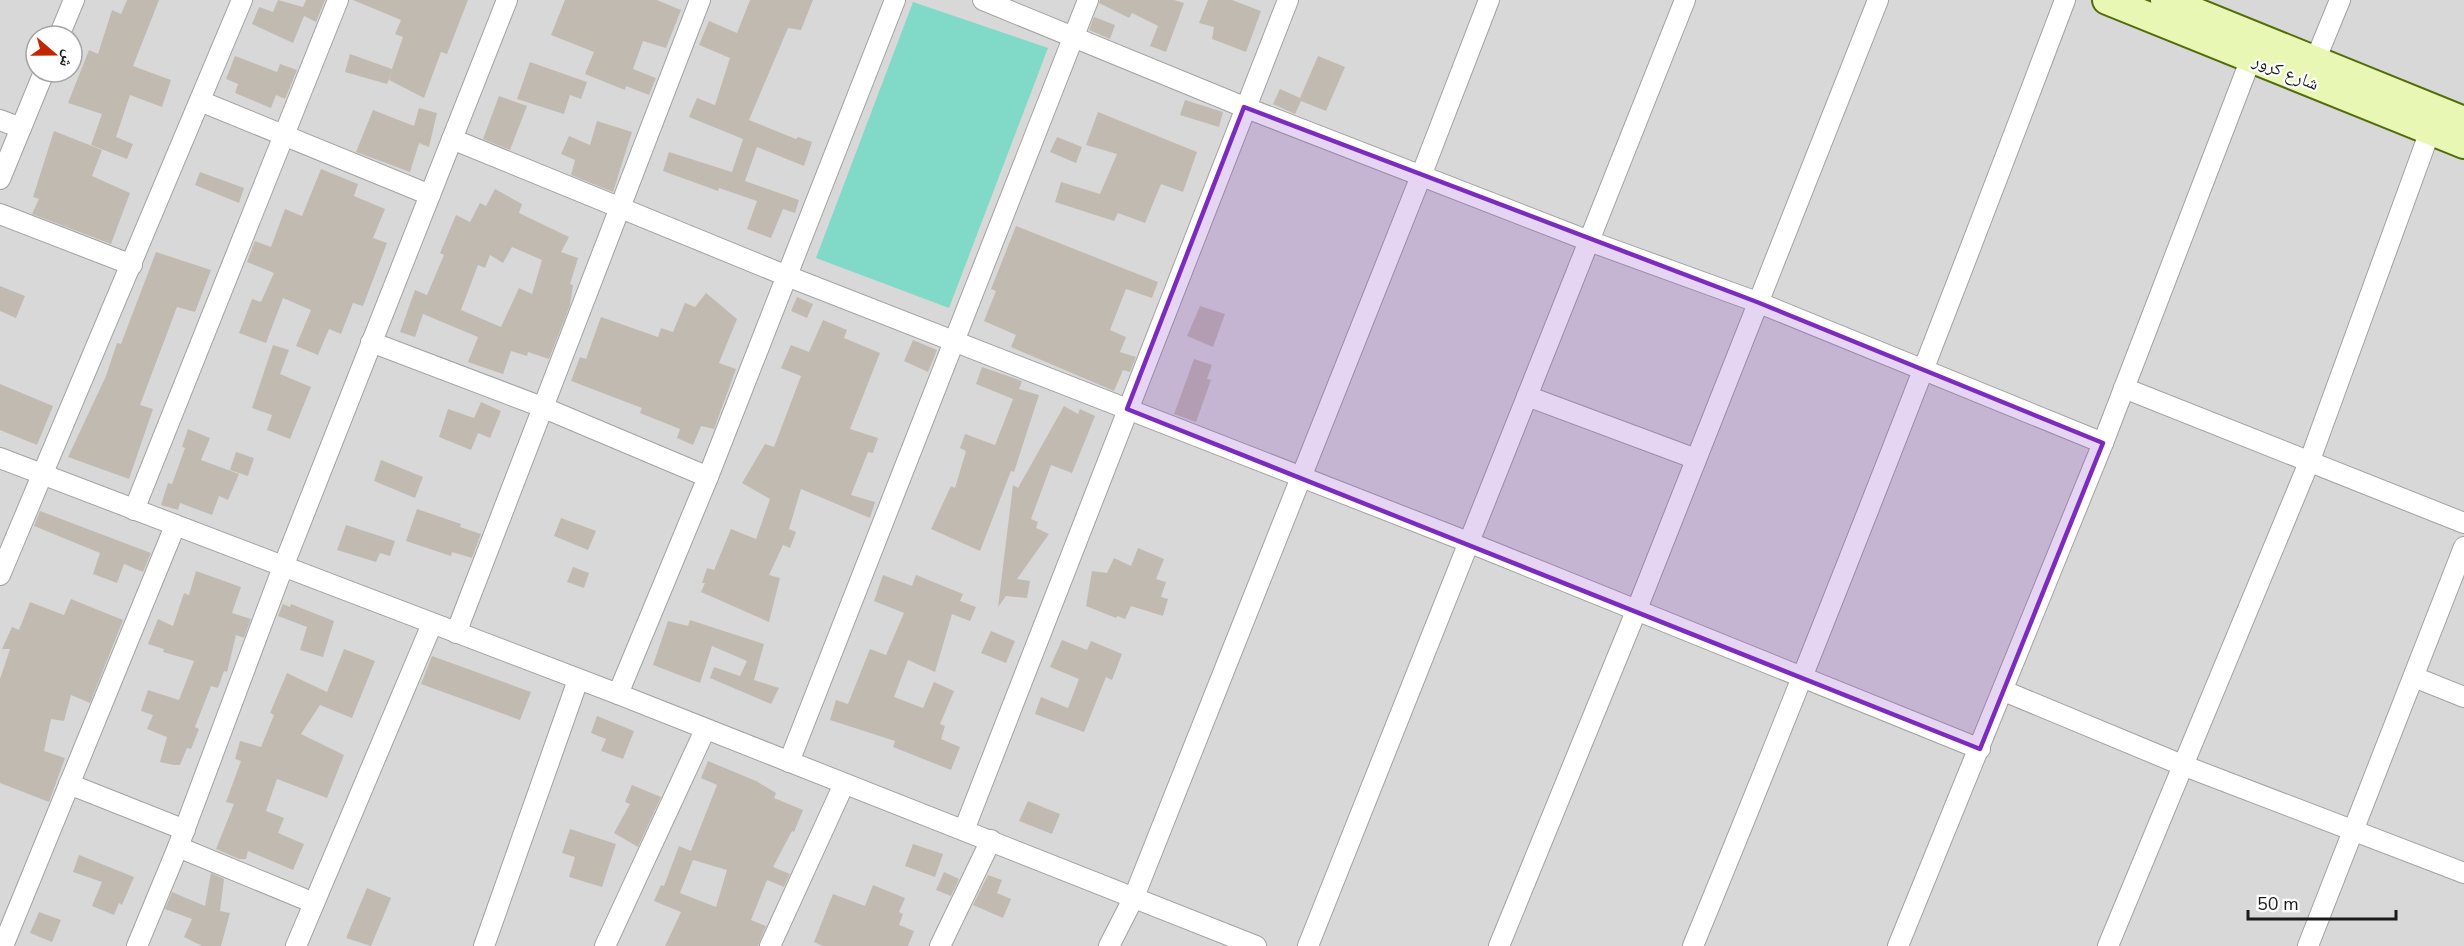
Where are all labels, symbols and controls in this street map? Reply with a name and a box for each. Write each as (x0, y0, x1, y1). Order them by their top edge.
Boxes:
north arrow (24, 24, 84, 84)
text: ش (54, 47, 80, 71)
street label: شارع كرور (2249, 48, 2322, 96)
scale bar (2248, 883, 2396, 921)
text: 50 m (2257, 892, 2299, 916)

